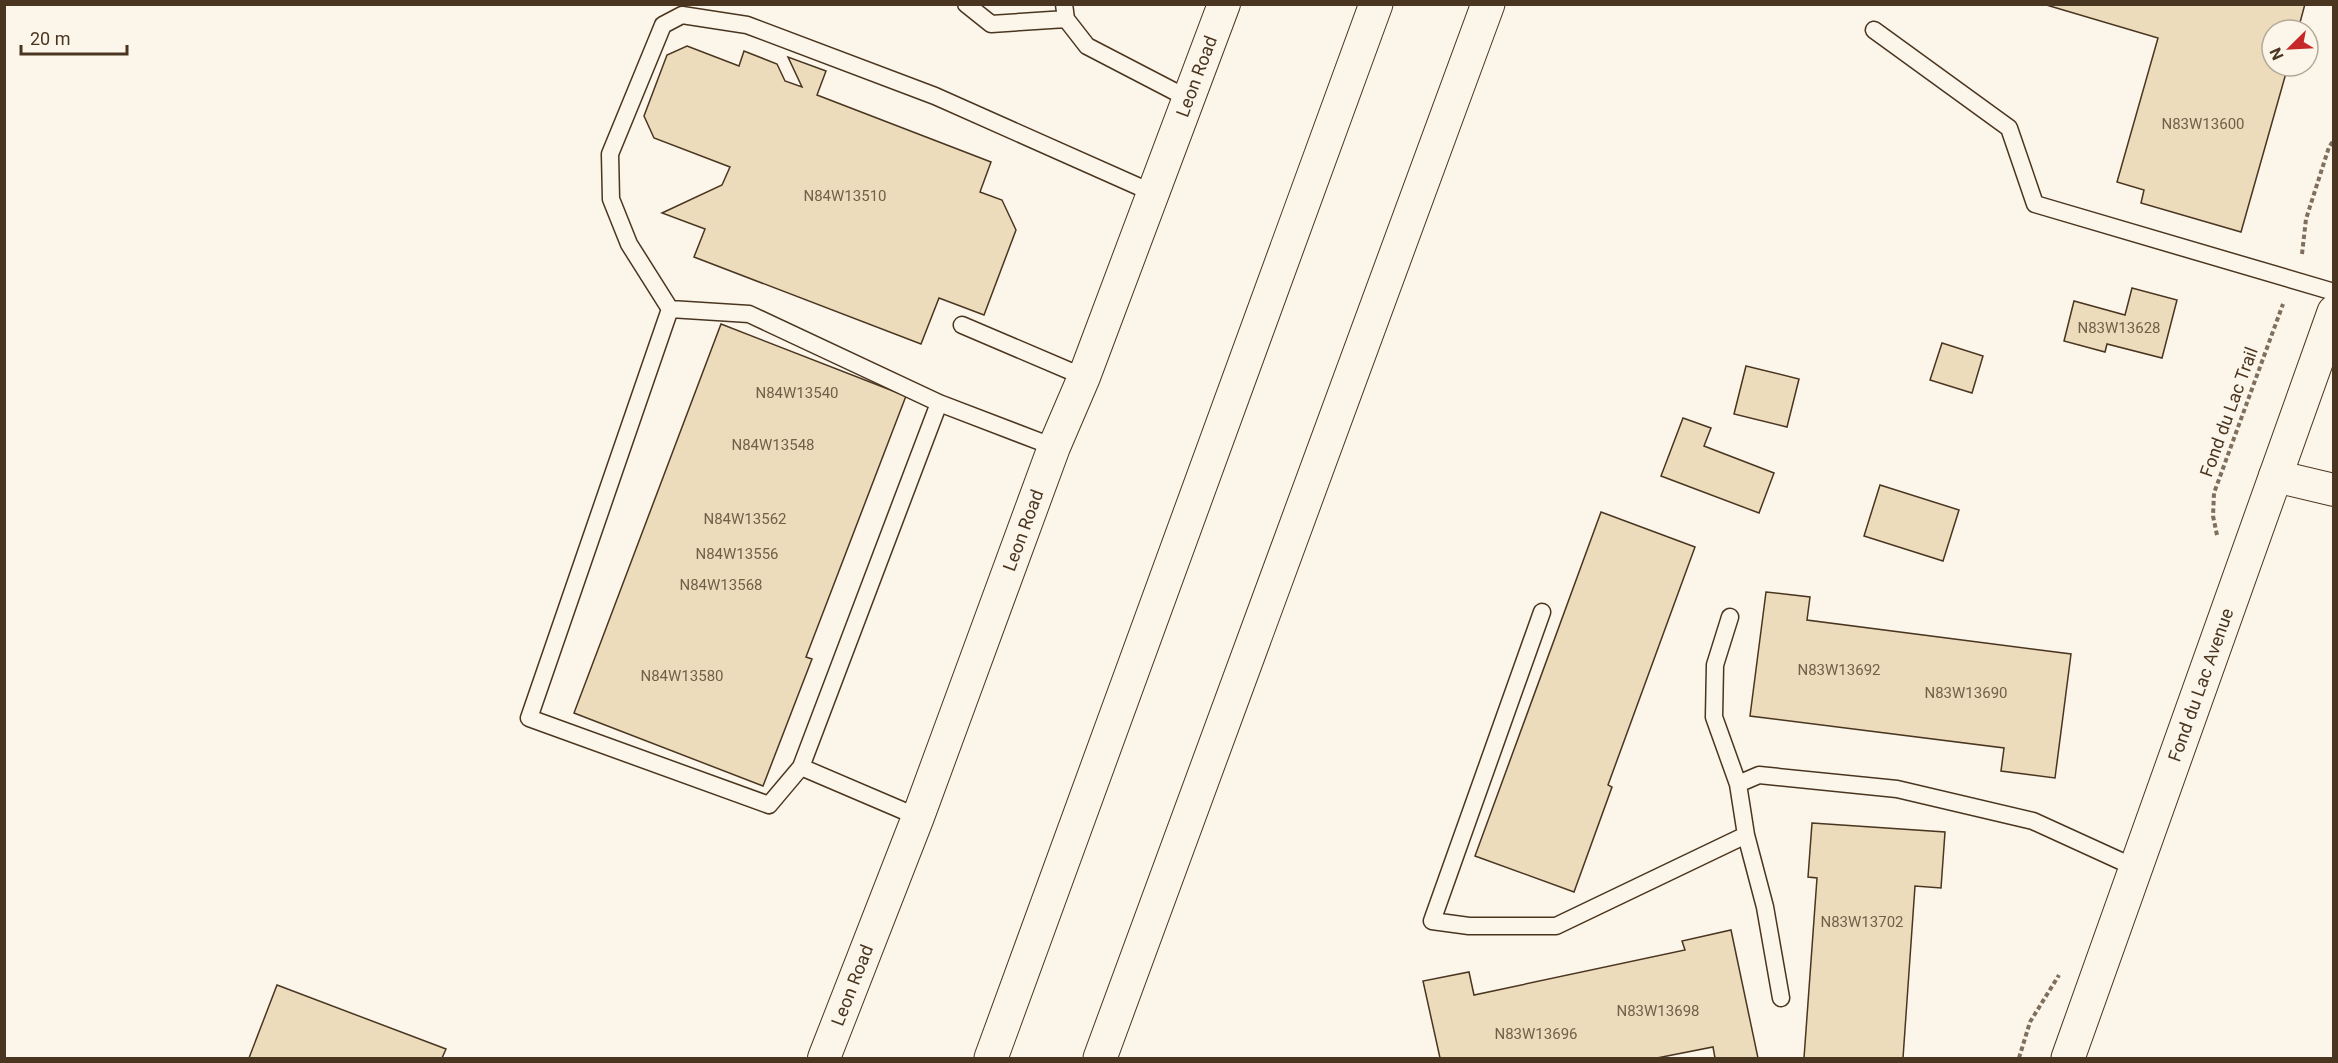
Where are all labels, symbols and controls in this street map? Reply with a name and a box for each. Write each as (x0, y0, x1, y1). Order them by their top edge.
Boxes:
scale bar (21, 18, 128, 56)
north arrow (2260, 18, 2320, 78)
text: 20 m (30, 28, 70, 49)
street label: Leon Road (1172, 33, 1221, 120)
text: N (2266, 45, 2288, 63)
house number: N83W13600 (2161, 115, 2245, 133)
house number: N84W13510 (803, 187, 887, 205)
house number: N83W13628 (2077, 319, 2161, 337)
street label: Fond du Lac Trail (2195, 344, 2262, 480)
house number: N84W13540 (755, 384, 839, 402)
house number: N84W13548 (731, 436, 815, 454)
street label: Leon Road (998, 487, 1047, 574)
house number: N84W13562 (703, 510, 787, 528)
house number: N84W13556 (695, 545, 779, 563)
house number: N84W13568 (679, 576, 763, 594)
street label: Fond du Lac Avenue (2164, 605, 2238, 764)
house number: N83W13692 (1797, 661, 1881, 679)
house number: N84W13580 (640, 667, 724, 685)
house number: N83W13690 (1924, 684, 2008, 702)
house number: N83W13702 (1820, 913, 1904, 931)
street label: Leon Road (827, 942, 877, 1029)
house number: N83W13698 (1616, 1002, 1700, 1020)
house number: N83W13696 (1494, 1025, 1578, 1043)

